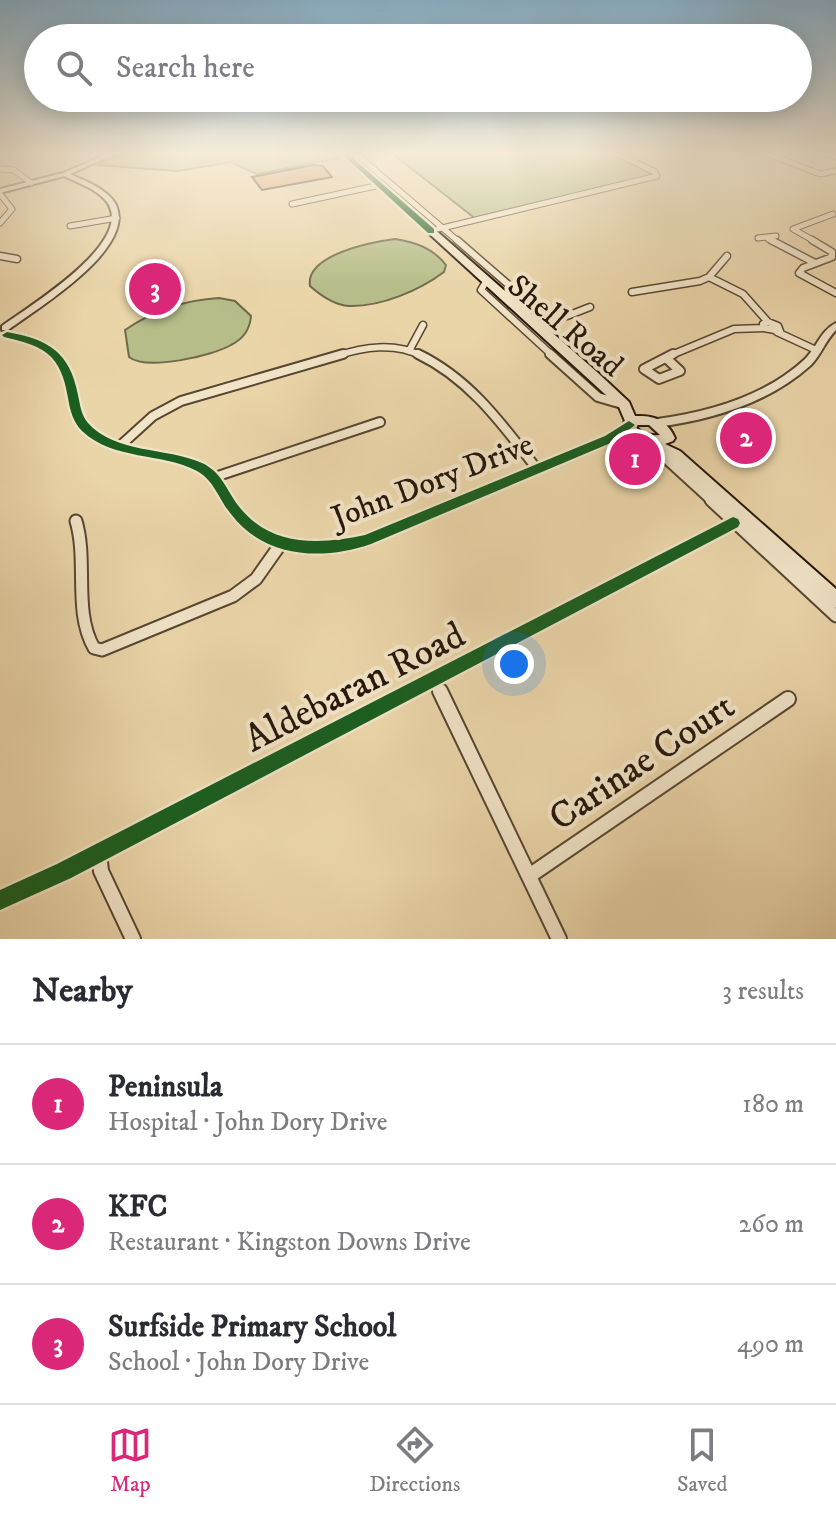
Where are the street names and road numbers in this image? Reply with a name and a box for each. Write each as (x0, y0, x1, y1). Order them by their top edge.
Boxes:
street label: Shell Road (499, 267, 631, 387)
street label: John Dory Drive (324, 425, 539, 540)
street label: Aldebaran Road (237, 612, 473, 764)
street label: Carinae Court (540, 683, 744, 842)

